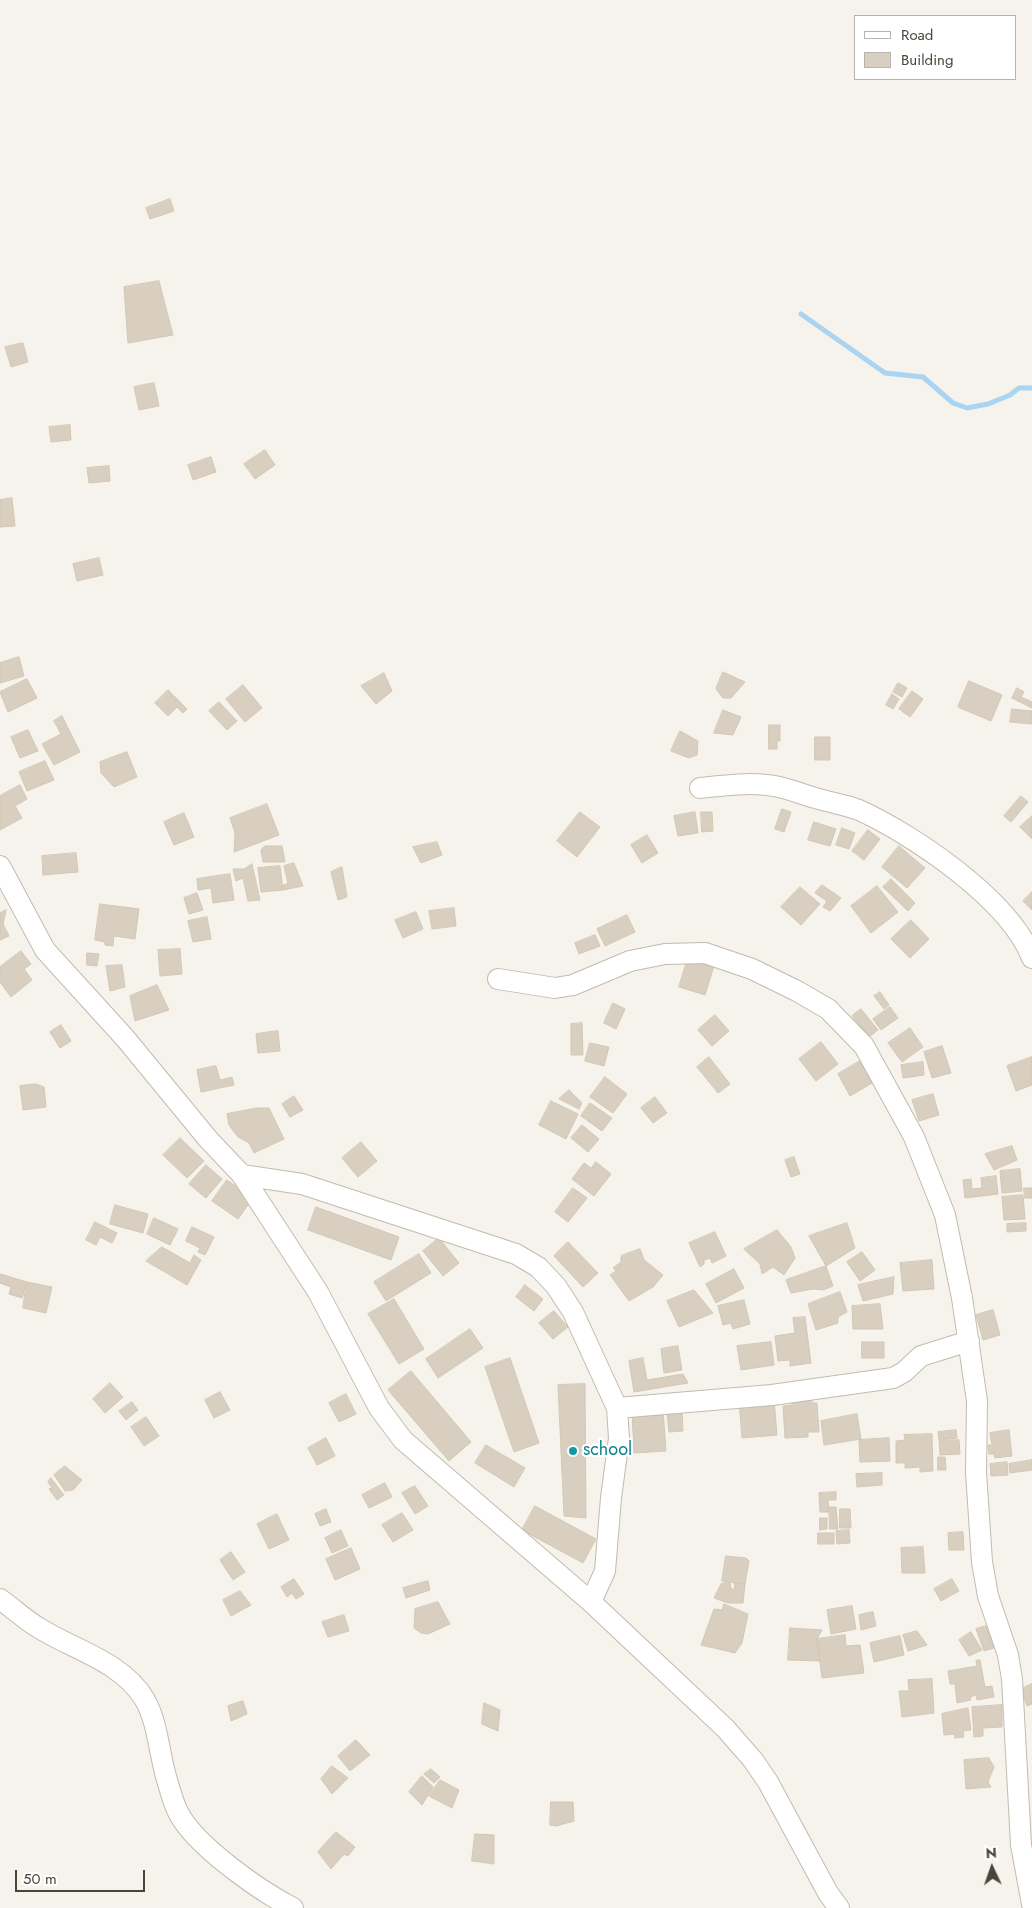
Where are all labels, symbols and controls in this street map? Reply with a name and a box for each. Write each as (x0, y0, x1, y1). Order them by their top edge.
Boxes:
legend (854, 15, 1017, 80)
text: Road (901, 24, 933, 46)
text: Building (901, 49, 953, 71)
place label: school (583, 1440, 632, 1462)
marker: school (567, 1445, 579, 1457)
north arrow (967, 1843, 1017, 1893)
text: N (985, 1843, 997, 1863)
scale bar (18, 1860, 148, 1892)
text: 50 m (23, 1868, 57, 1890)

